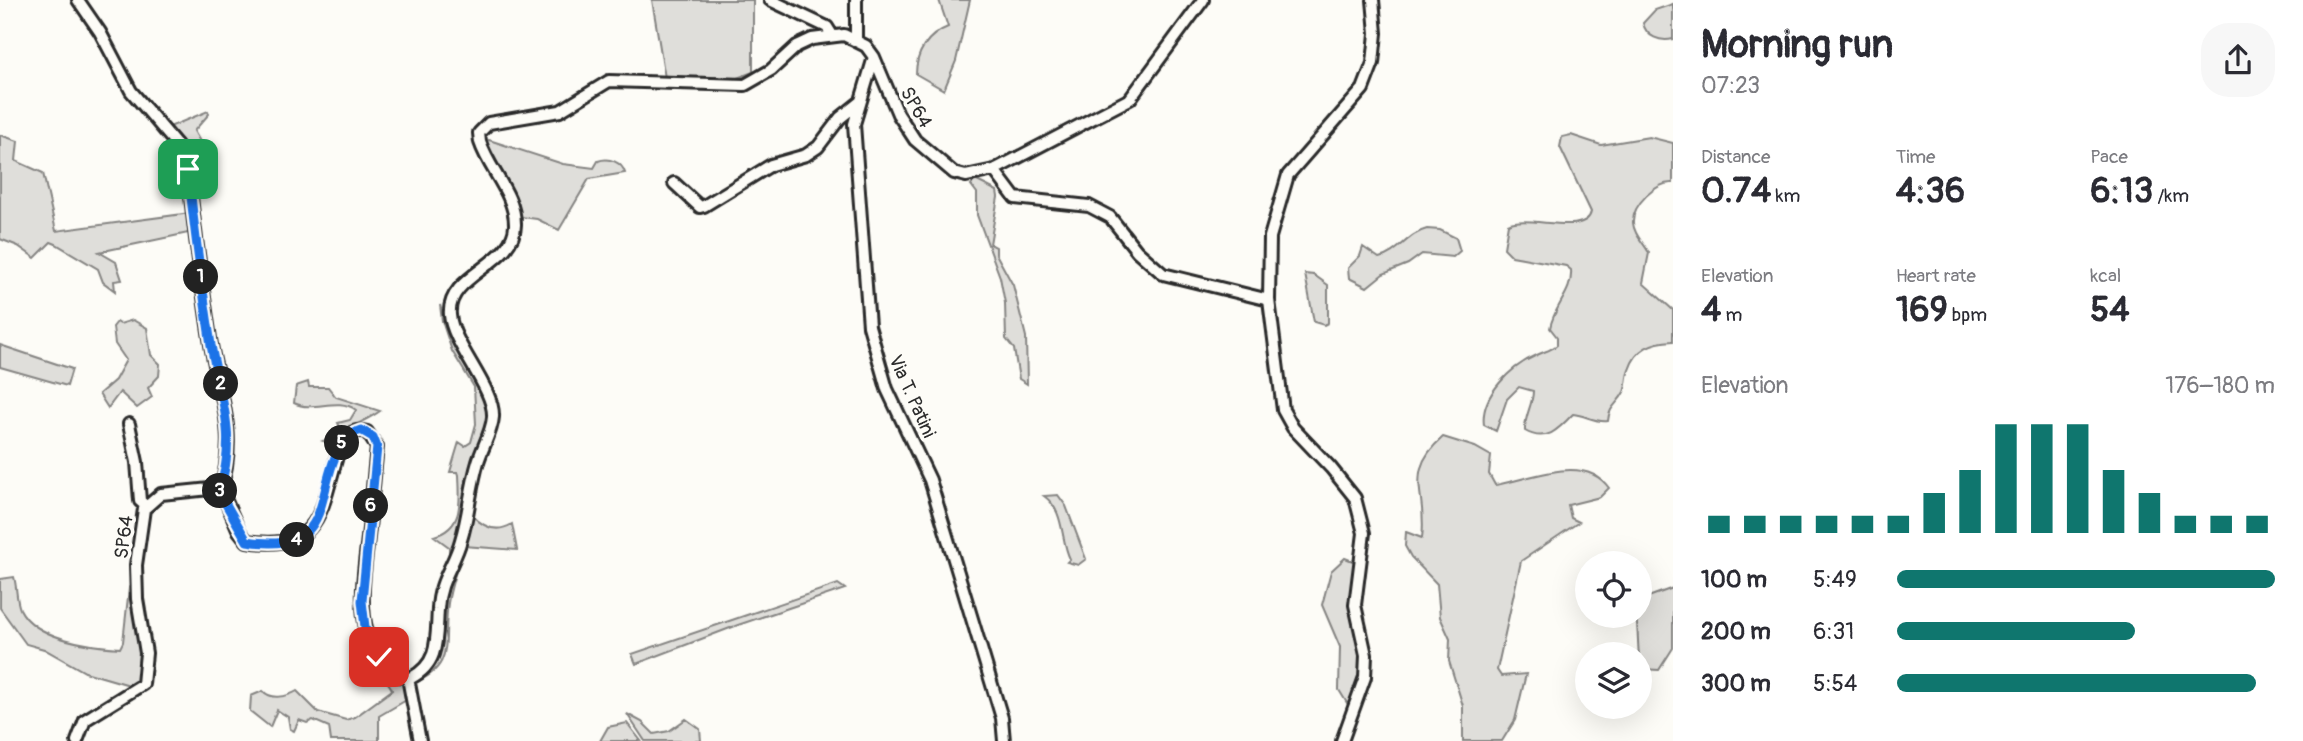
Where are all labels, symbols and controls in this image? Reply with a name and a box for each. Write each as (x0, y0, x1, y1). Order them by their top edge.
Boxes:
text: Morning run (1701, 21, 1893, 69)
button: share (2201, 23, 2275, 97)
text: 07:23 (1701, 71, 1760, 100)
street label: SP64 (895, 83, 937, 132)
pin (158, 139, 218, 199)
text: Distance (1701, 145, 1770, 169)
text: Time (1896, 145, 1935, 169)
text: Pace (2090, 145, 2128, 169)
icon: arrive (169, 150, 207, 188)
text: 0.74 (1701, 169, 1771, 213)
text: 4:36 (1896, 169, 1965, 213)
text: 6:13 (2090, 169, 2153, 213)
text: km (1771, 184, 1800, 208)
text: /km (2153, 184, 2189, 208)
pin: 1 (184, 260, 218, 294)
text: 1 (197, 264, 204, 288)
text: Elevation (1701, 264, 1773, 288)
text: Heart rate (1896, 264, 1976, 288)
text: kcal (2090, 264, 2121, 288)
text: 4 (1701, 288, 1721, 332)
text: 169 (1896, 288, 1948, 332)
text: 54 (2090, 288, 2130, 332)
text: m (1721, 303, 1742, 327)
text: bpm (1948, 303, 1987, 327)
street label: Via T. Patini (883, 351, 941, 442)
pin: 2 (204, 366, 238, 402)
text: 2 (215, 371, 226, 395)
text: Elevation (1701, 371, 1789, 400)
text: 176–180 m (2165, 371, 2275, 400)
pin: 5 (324, 426, 360, 460)
text: 5 (336, 430, 347, 454)
pin: 3 (202, 474, 238, 508)
text: 3 (214, 478, 225, 502)
pin: 6 (354, 489, 388, 524)
text: 6 (365, 493, 376, 517)
street label: SP64 (109, 514, 139, 560)
pin: 4 (280, 522, 314, 558)
text: 4 (291, 527, 302, 551)
map controls (1575, 551, 1652, 719)
button: locate (1575, 551, 1652, 628)
text: 100 m (1701, 565, 1767, 594)
text: 5:49 (1813, 565, 1857, 594)
text: 200 m (1701, 617, 1771, 646)
text: 6:31 (1813, 617, 1854, 646)
pin (349, 627, 409, 687)
icon: check (360, 638, 398, 676)
button: layers (1575, 642, 1652, 719)
text: 300 m (1701, 669, 1771, 698)
text: 5:54 (1813, 669, 1857, 698)

